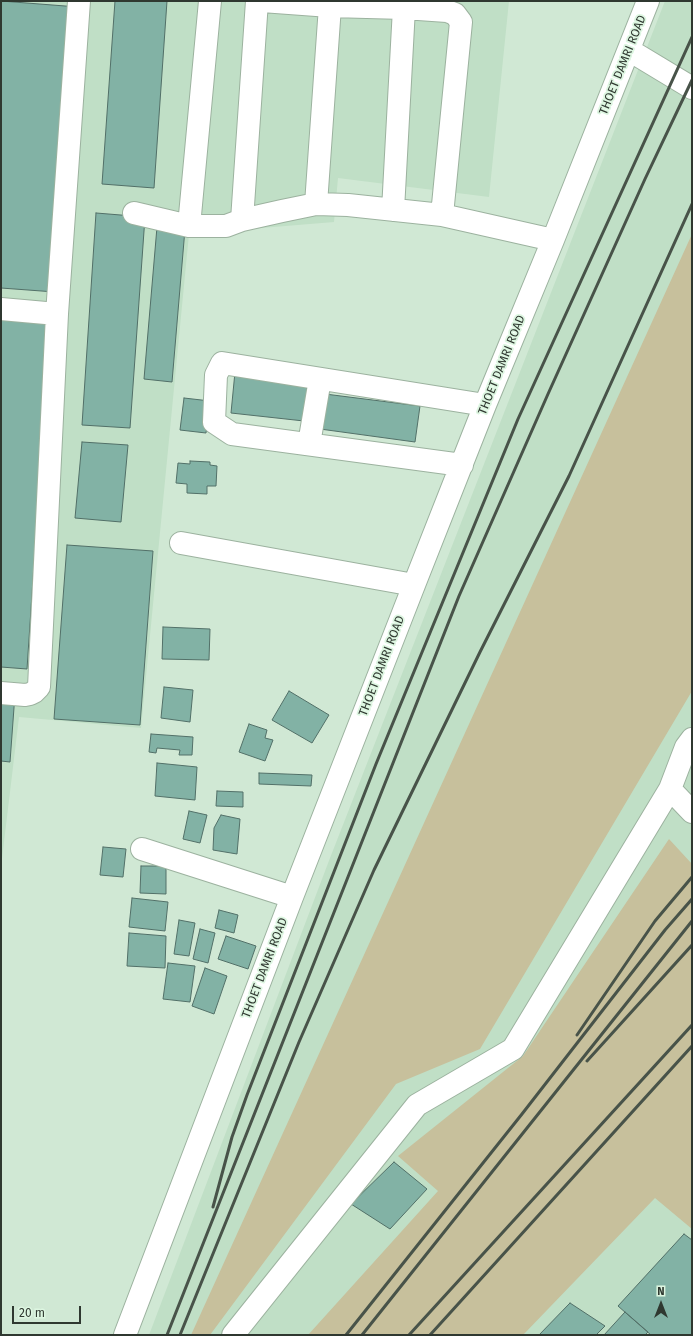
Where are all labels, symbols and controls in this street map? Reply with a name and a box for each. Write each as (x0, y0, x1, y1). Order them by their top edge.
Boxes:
street label: THOET DAMRI ROAD (596, 13, 650, 117)
street label: THOET DAMRI ROAD (475, 313, 529, 417)
street label: THOET DAMRI ROAD (356, 614, 408, 718)
street label: THOET DAMRI ROAD (239, 916, 291, 1020)
north arrow (641, 1284, 681, 1324)
text: N (657, 1285, 665, 1298)
scale bar (14, 1298, 83, 1324)
text: 20 m (19, 1306, 45, 1320)

